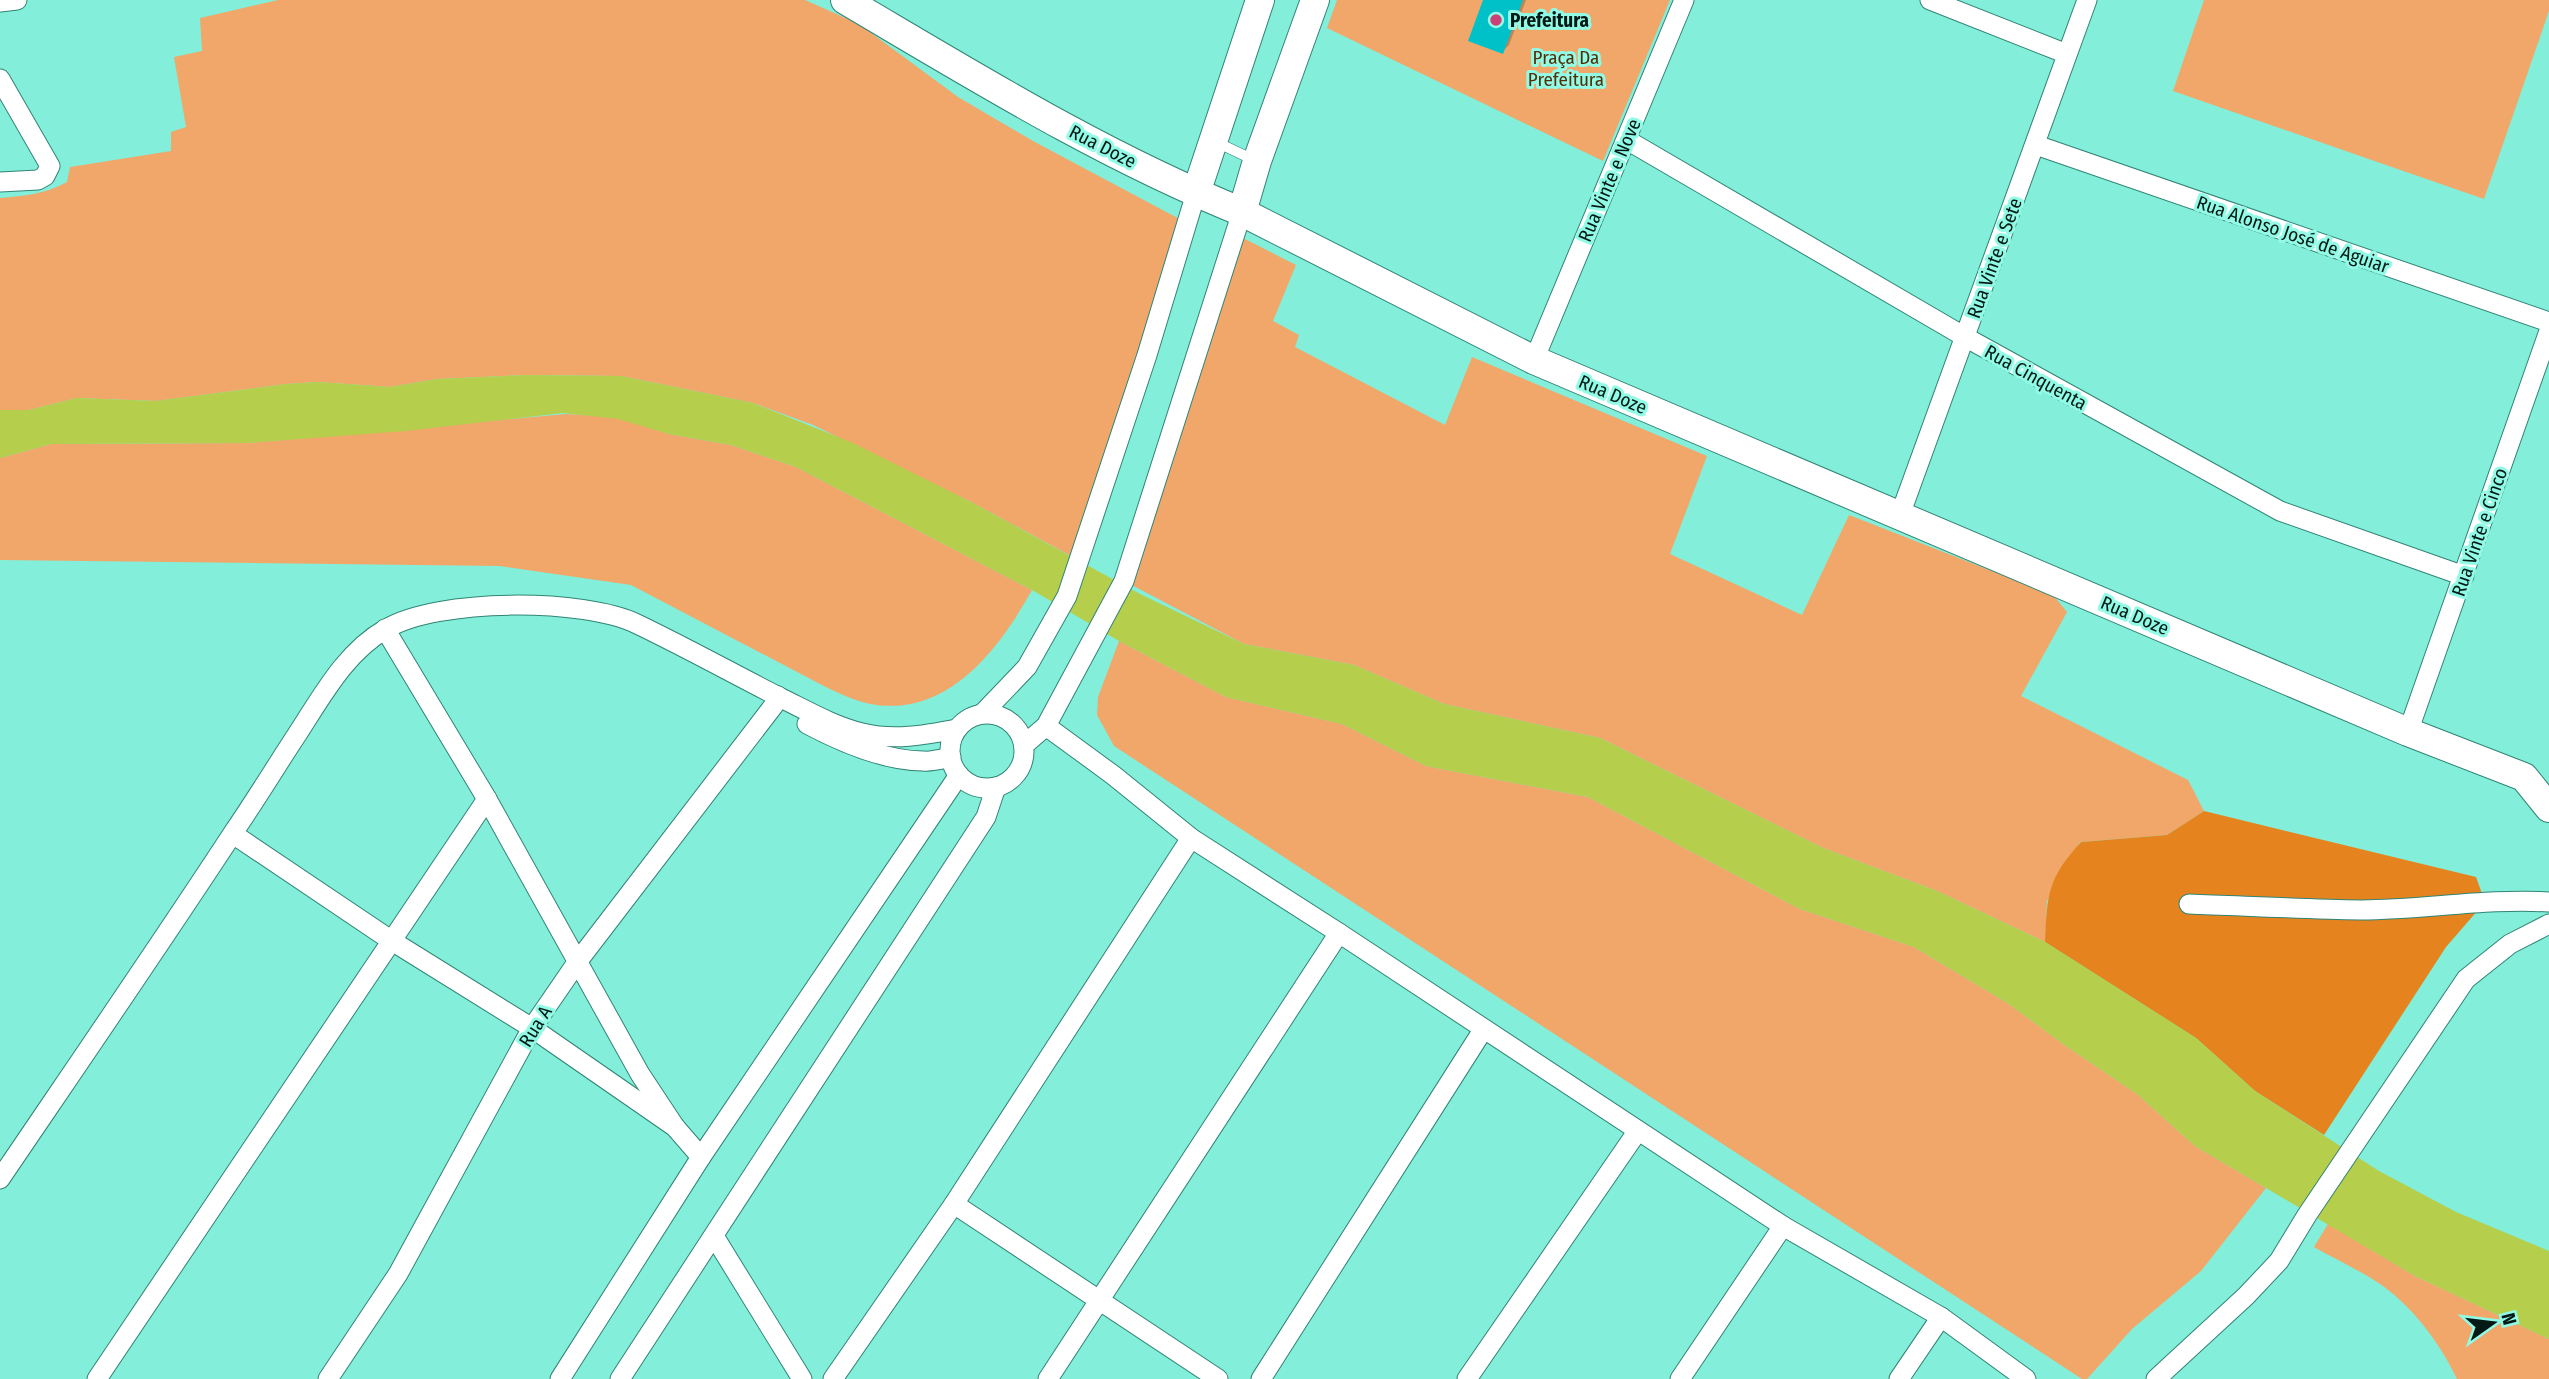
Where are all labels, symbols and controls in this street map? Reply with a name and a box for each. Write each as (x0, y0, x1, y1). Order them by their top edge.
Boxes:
place label: Prefeitura (1510, 9, 1589, 32)
marker: Prefeitura (1488, 12, 1504, 28)
park label: Praça Da Prefeitura (1528, 46, 1604, 91)
street label: Rua Vinte e Nove (1573, 115, 1646, 245)
street label: Rua Doze (1066, 120, 1140, 173)
street label: Rua Alonso José de Aguiar (2194, 191, 2392, 278)
street label: Rua Vinte e Sete (1962, 195, 2027, 321)
street label: Rua Cinquenta (1981, 340, 2091, 415)
street label: Rua Doze (1575, 370, 1650, 419)
street label: Rua Vinte e Cinco (2447, 465, 2512, 599)
street label: Rua Doze (2097, 591, 2172, 640)
street label: Rua A (514, 1001, 557, 1051)
north arrow (2458, 1288, 2528, 1358)
text: N (2496, 1311, 2522, 1327)

